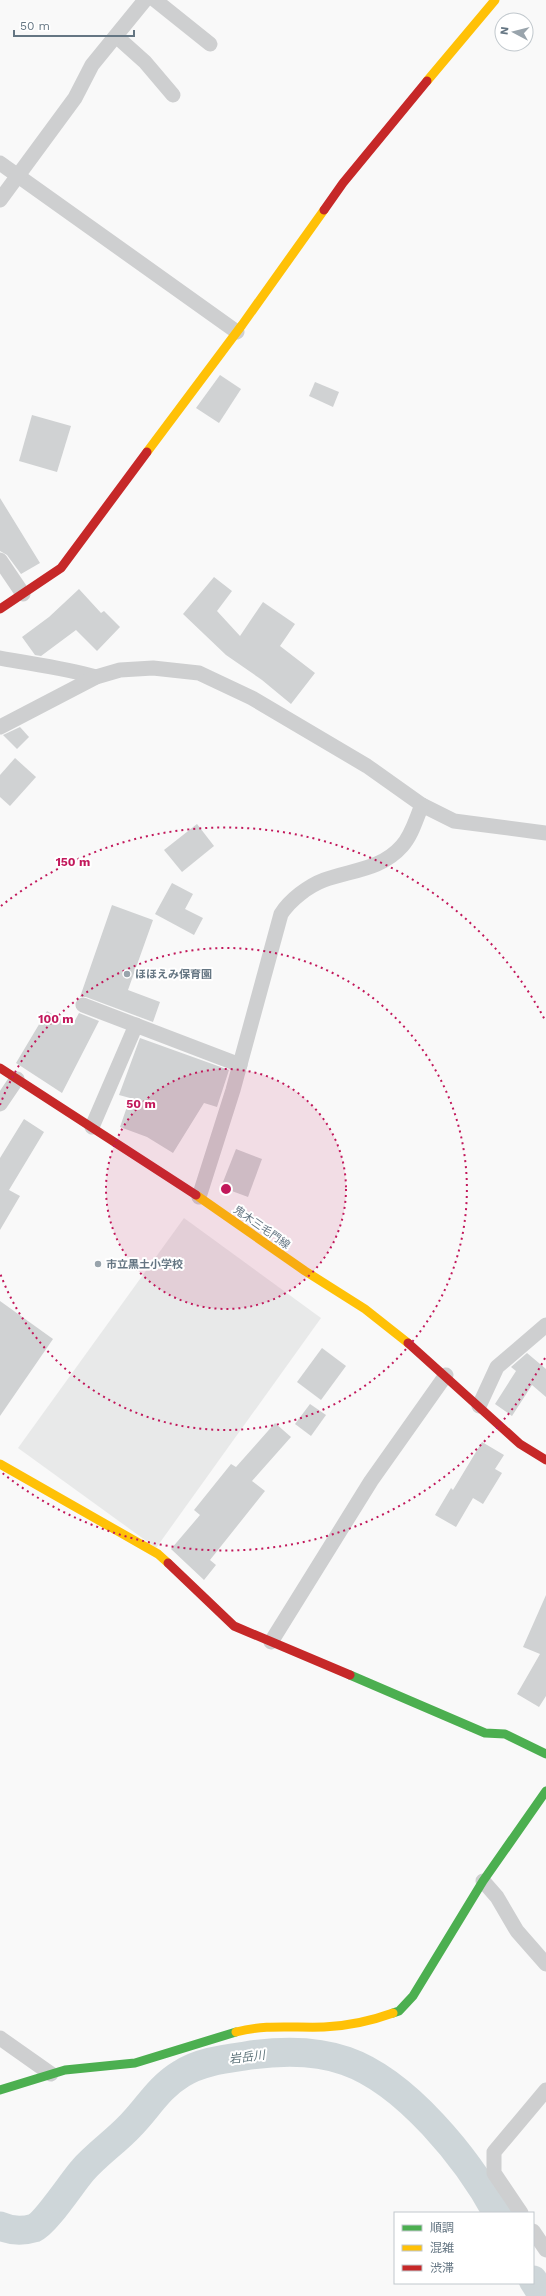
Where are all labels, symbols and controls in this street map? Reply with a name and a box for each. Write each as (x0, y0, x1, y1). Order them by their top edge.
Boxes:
scale bar (14, 12, 134, 38)
north arrow (494, 12, 534, 52)
text: 50 m (20, 19, 50, 33)
text: N (498, 26, 512, 36)
text: 150 m (56, 855, 90, 869)
place label: ほほえみ保育園 (135, 968, 212, 981)
marker: ほほえみ保育園 (122, 969, 132, 979)
text: 100 m (38, 1012, 74, 1026)
text: 50 m (126, 1097, 156, 1111)
centre of rings (219, 1182, 233, 1196)
street label: 鬼木三毛門線 (231, 1203, 292, 1252)
place label: 市立黒土小学校 (106, 1258, 183, 1271)
marker: 市立黒土小学校 (93, 1259, 103, 1269)
water label: 岩岳川 (228, 2048, 268, 2066)
legend (394, 2212, 534, 2284)
text: 順調 (430, 2221, 454, 2235)
text: 混雑 (430, 2241, 454, 2255)
text: 渋滞 (430, 2261, 454, 2275)

